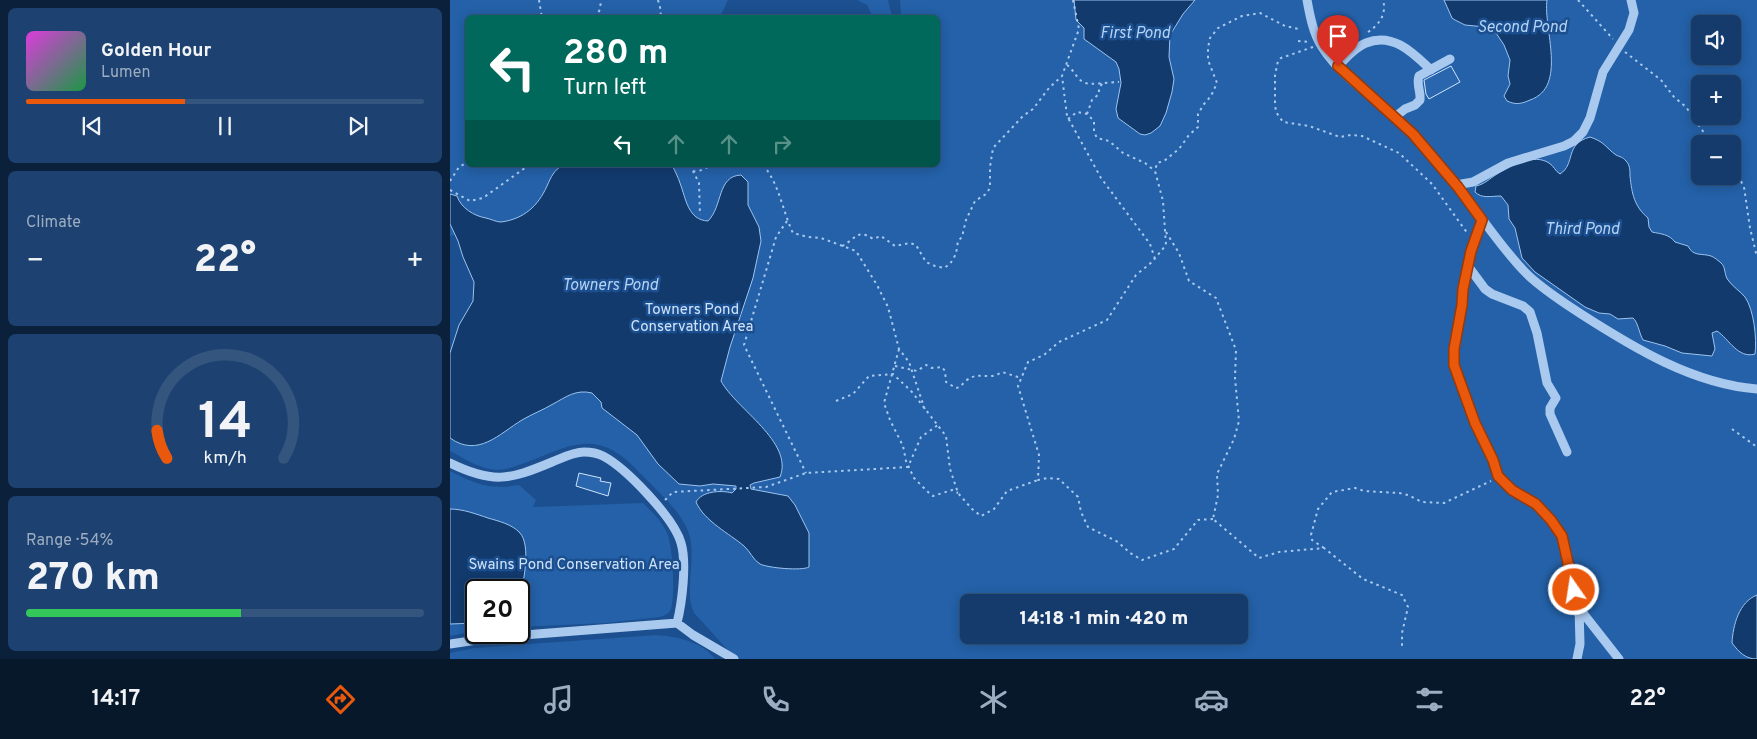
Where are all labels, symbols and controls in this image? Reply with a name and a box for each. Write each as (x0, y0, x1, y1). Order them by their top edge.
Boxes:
pin (1317, 15, 1359, 66)
map controls (1691, 15, 1741, 185)
button: sound (1691, 15, 1741, 65)
water label: Second Pond (1477, 18, 1568, 38)
icon: arrive (1324, 22, 1352, 50)
water label: First Pond (1100, 24, 1171, 44)
text: 280 m (563, 32, 668, 76)
icon: left (480, 35, 545, 100)
text: Golden Hour (101, 39, 212, 63)
text: Lumen (101, 63, 151, 83)
text: Turn left (563, 75, 646, 102)
button: + (1691, 75, 1741, 125)
icon: previous (78, 112, 106, 140)
icon: pause (211, 112, 239, 140)
icon: next (344, 112, 372, 140)
icon: left (609, 130, 637, 158)
icon: ahead (662, 130, 690, 158)
icon: ahead (715, 130, 743, 158)
icon: right (768, 130, 796, 158)
button: − (1691, 135, 1741, 185)
text: Climate (26, 213, 81, 233)
water label: Third Pond (1545, 220, 1621, 240)
text: 22° (194, 237, 256, 286)
text: − (26, 244, 44, 280)
text: + (406, 244, 424, 280)
water label: Towners Pond (562, 276, 659, 296)
park label: Towners Pond Conservation Area (630, 301, 754, 337)
text: 14 (198, 391, 252, 457)
text: km/h (203, 447, 247, 470)
text: Range · 54% (26, 531, 114, 551)
text: 270 km (26, 555, 160, 604)
park label: Swains Pond Conservation Area (468, 556, 680, 575)
position arrow (1547, 563, 1599, 615)
speed limit sign: 20 (465, 579, 530, 644)
text: 14:18 · 1 min · 420 m (1020, 607, 1188, 631)
icon: directions (323, 682, 358, 717)
icon: music (541, 682, 576, 717)
icon: phone (758, 682, 793, 717)
icon: climate (976, 682, 1011, 717)
icon: car (1194, 682, 1229, 717)
icon: filters (1412, 682, 1447, 717)
text: 14:17 (91, 686, 140, 713)
text: 22° (1629, 686, 1666, 713)

